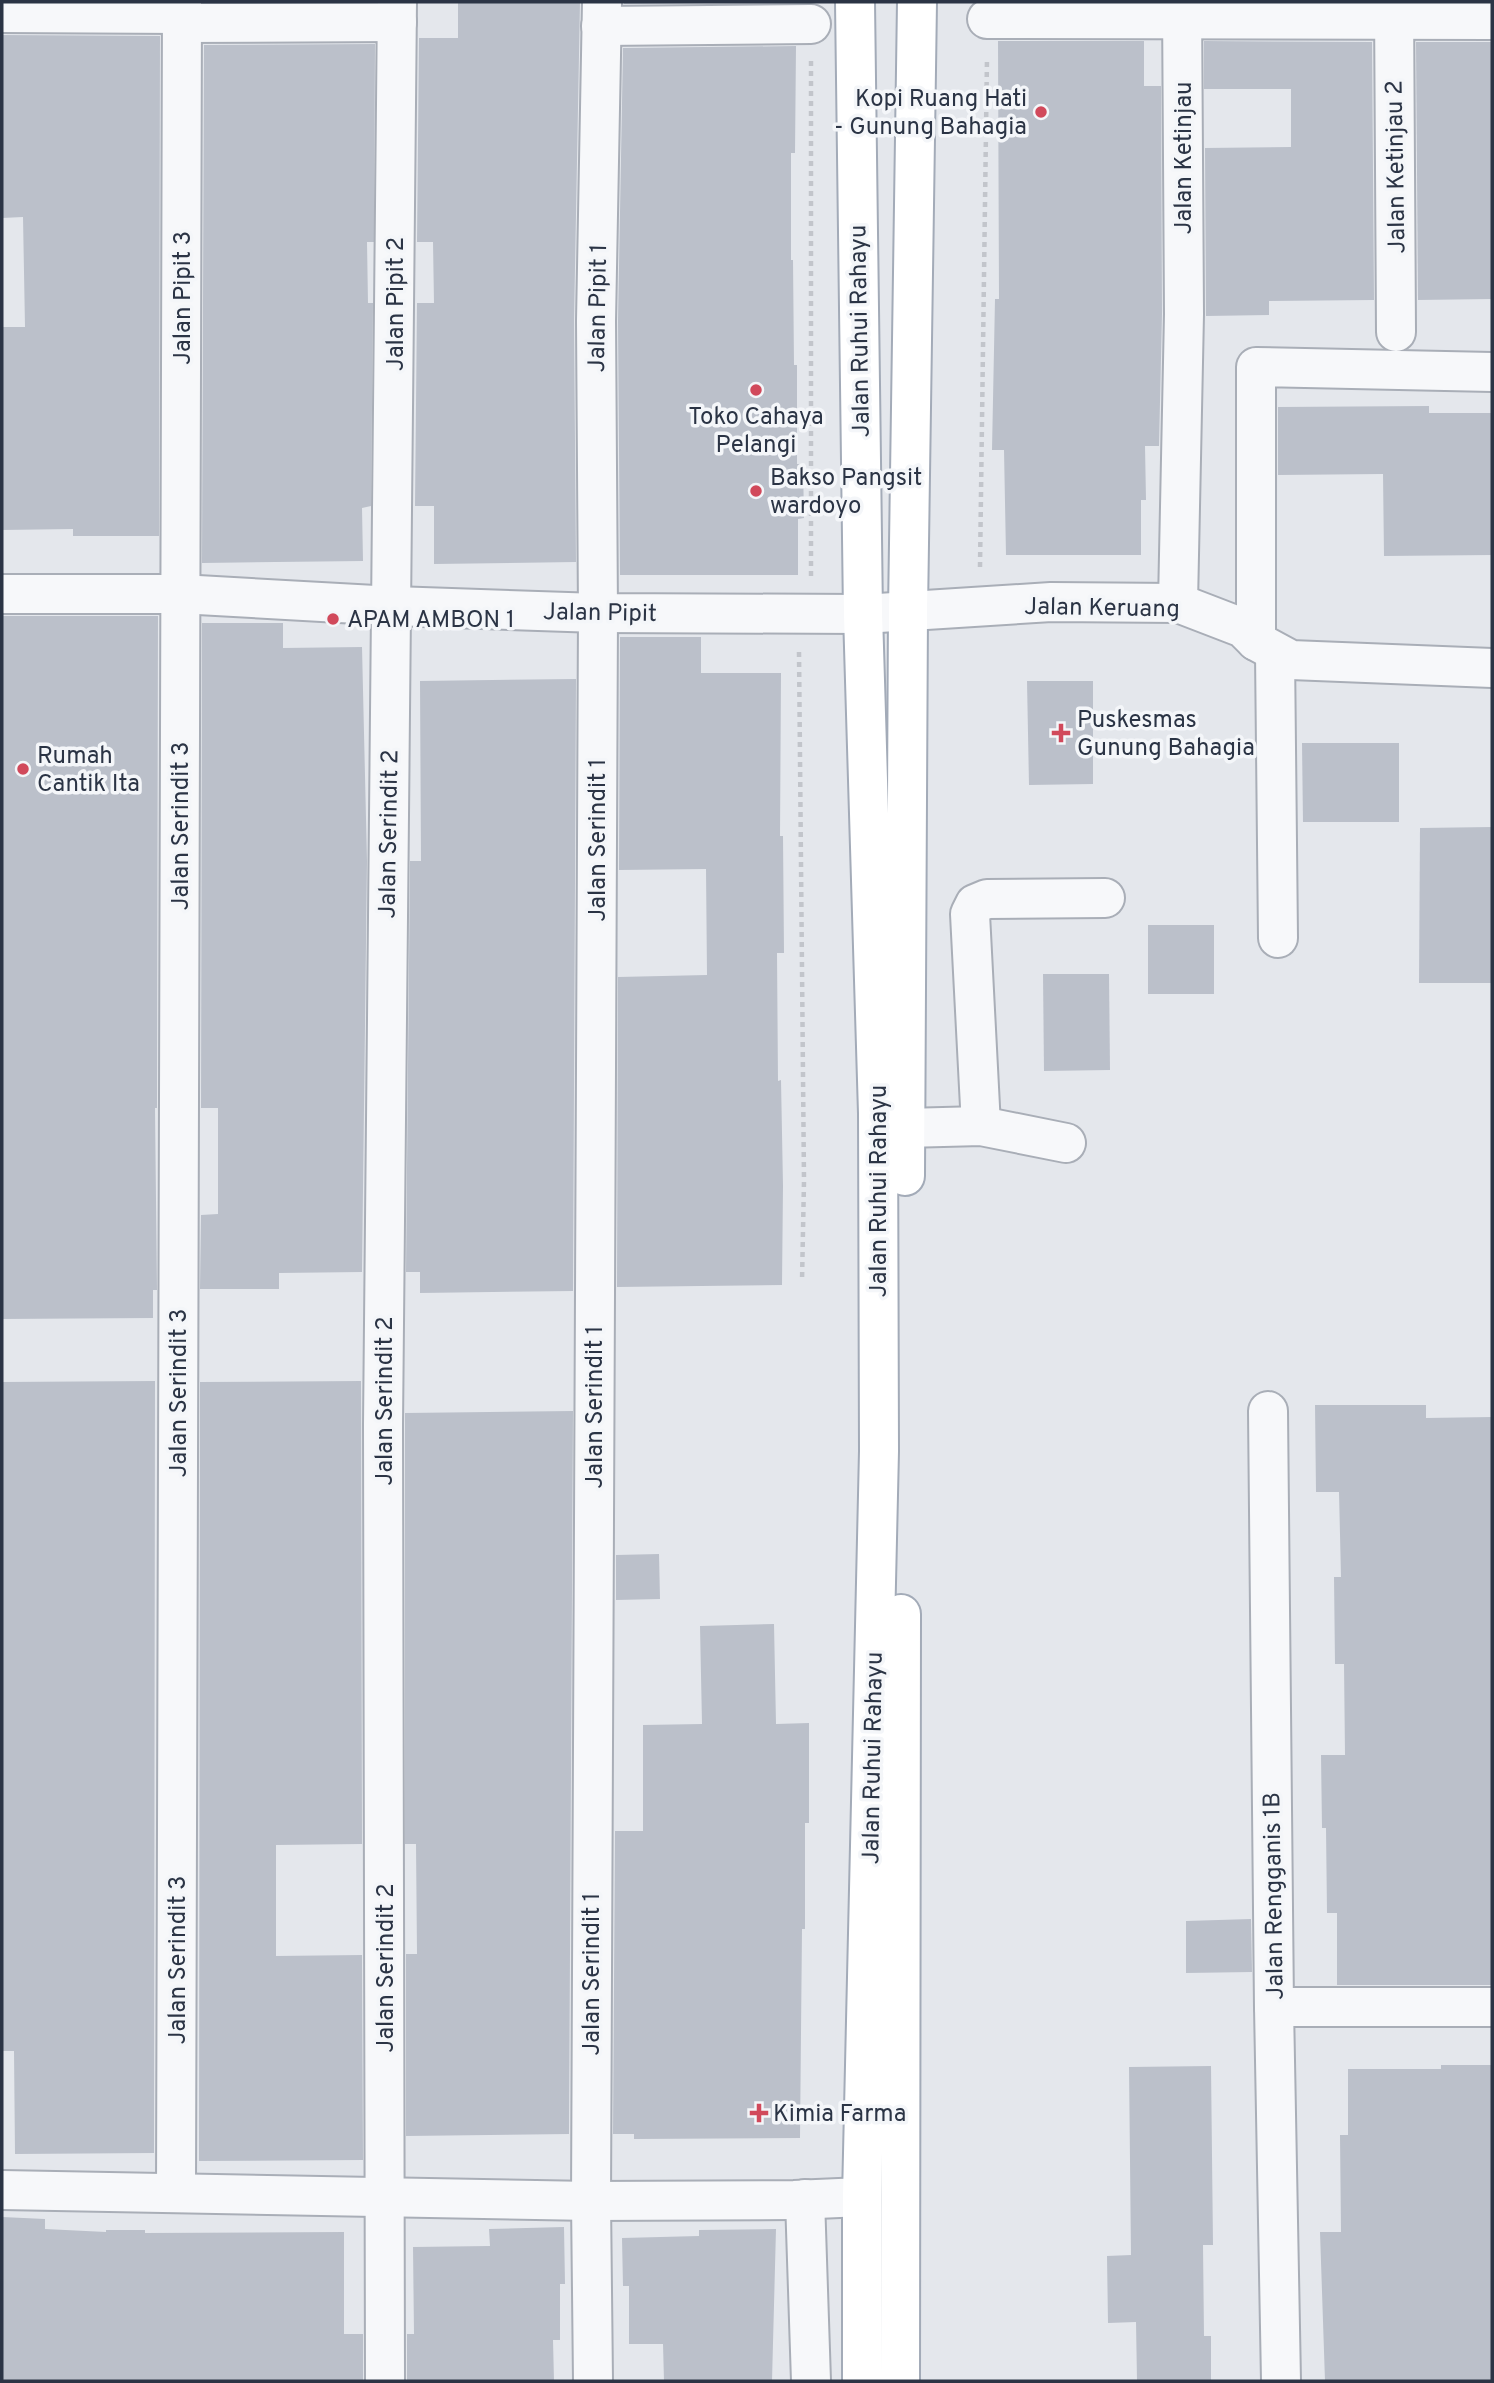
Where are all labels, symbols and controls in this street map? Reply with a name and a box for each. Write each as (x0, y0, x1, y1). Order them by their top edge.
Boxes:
street label: Jalan Ketinjau 2 (1380, 80, 1414, 254)
street label: Jalan Ketinjau (1170, 81, 1200, 235)
place label: Kopi Ruang Hati - Gunung Bahagia (834, 85, 1027, 143)
marker: Kopi Ruang Hati - Gunung Bahagia (1033, 104, 1049, 120)
street label: Jalan Ruhui Rahayu (844, 224, 878, 438)
street label: Jalan Pipit 3 (169, 231, 199, 365)
street label: Jalan Pipit 2 (382, 237, 412, 371)
street label: Jalan Pipit 1 (583, 243, 615, 373)
marker: Toko Cahaya Pelangi (748, 382, 764, 398)
place label: Toko Cahaya Pelangi (688, 403, 824, 461)
place label: Bakso Pangsit wardoyo (770, 464, 922, 522)
marker: Bakso Pangsit wardoyo (748, 483, 764, 499)
street label: Jalan Keruang (1024, 593, 1180, 625)
street label: Jalan Pipit (543, 598, 657, 630)
place label: APAM AMBON 1 (347, 606, 515, 636)
marker: APAM AMBON 1 (325, 611, 341, 627)
place label: Puskesmas Gunung Bahagia (1077, 706, 1255, 764)
marker: Puskesmas Gunung Bahagia (1051, 723, 1071, 743)
street label: Jalan Serindit 3 (167, 741, 197, 911)
place label: Rumah Cantik Ita (37, 742, 140, 800)
street label: Jalan Serindit 2 (374, 749, 406, 919)
street label: Jalan Serindit 1 (584, 758, 614, 922)
marker: Rumah Cantik Ita (15, 761, 31, 777)
street label: Jalan Ruhui Rahayu (865, 1085, 895, 1297)
street label: Jalan Serindit 3 (165, 1308, 195, 1478)
street label: Jalan Serindit 2 (371, 1316, 401, 1486)
street label: Jalan Serindit 1 (581, 1325, 611, 1489)
street label: Jalan Ruhui Rahayu (857, 1651, 891, 1865)
street label: Jalan Rengganis 1B (1258, 1792, 1292, 2000)
street label: Jalan Serindit 3 (164, 1875, 194, 2045)
street label: Jalan Serindit 2 (372, 1883, 402, 2053)
street label: Jalan Serindit 1 (578, 1892, 608, 2056)
place label: Kimia Farma (773, 2100, 906, 2130)
marker: Kimia Farma (751, 2105, 767, 2121)

